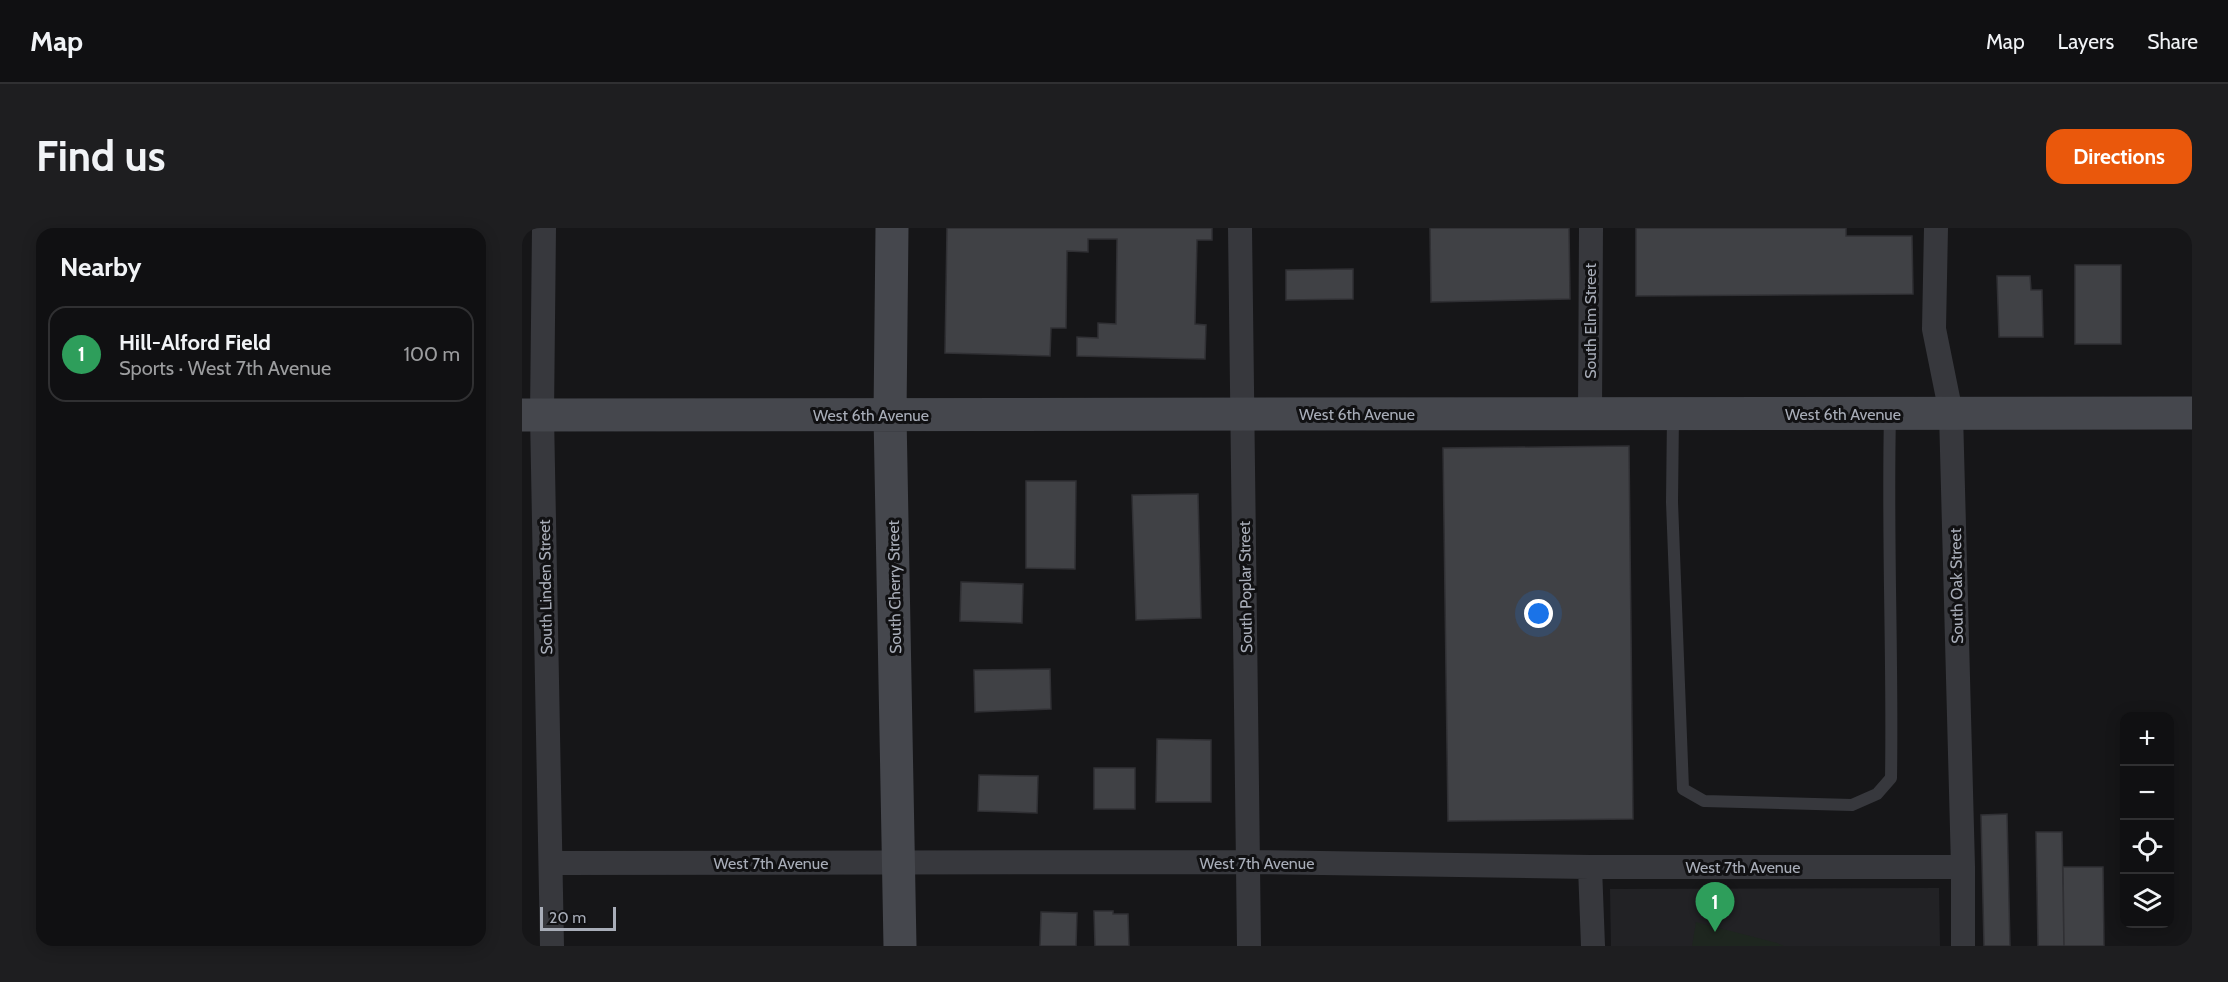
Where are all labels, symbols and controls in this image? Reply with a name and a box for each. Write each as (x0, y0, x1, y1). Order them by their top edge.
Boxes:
text: Map (30, 24, 83, 58)
text: Map (1986, 29, 2025, 54)
text: Layers (2058, 29, 2114, 54)
text: Share (2147, 29, 2198, 54)
button: Directions (2046, 129, 2192, 184)
text: Find us (36, 130, 165, 182)
text: Nearby (60, 251, 141, 283)
street label: South Elm Street (1581, 263, 1600, 379)
text: Hill-Alford Field (119, 329, 271, 356)
text: 1 (78, 342, 85, 366)
text: 100 m (404, 342, 460, 366)
text: Sports · West 7th Avenue (119, 356, 331, 380)
street label: West 6th Avenue (1299, 405, 1415, 424)
street label: West 6th Avenue (1785, 405, 1901, 424)
street label: West 6th Avenue (813, 406, 929, 425)
street label: South Linden Street (535, 519, 556, 655)
street label: South Cherry Street (884, 519, 905, 654)
street label: South Poplar Street (1235, 520, 1256, 653)
street label: South Oak Street (1946, 527, 1967, 644)
your location (1524, 599, 1553, 628)
map controls (2120, 712, 2174, 928)
button: + (2120, 712, 2174, 766)
button: − (2120, 766, 2174, 820)
button: locate (2120, 820, 2174, 874)
street label: West 7th Avenue (714, 854, 828, 873)
street label: West 7th Avenue (1200, 854, 1314, 873)
street label: West 7th Avenue (1686, 858, 1800, 877)
button: layers (2120, 874, 2174, 928)
pin: 1 (1696, 882, 1734, 932)
scale bar (540, 904, 616, 932)
text: 20 m (549, 908, 586, 927)

